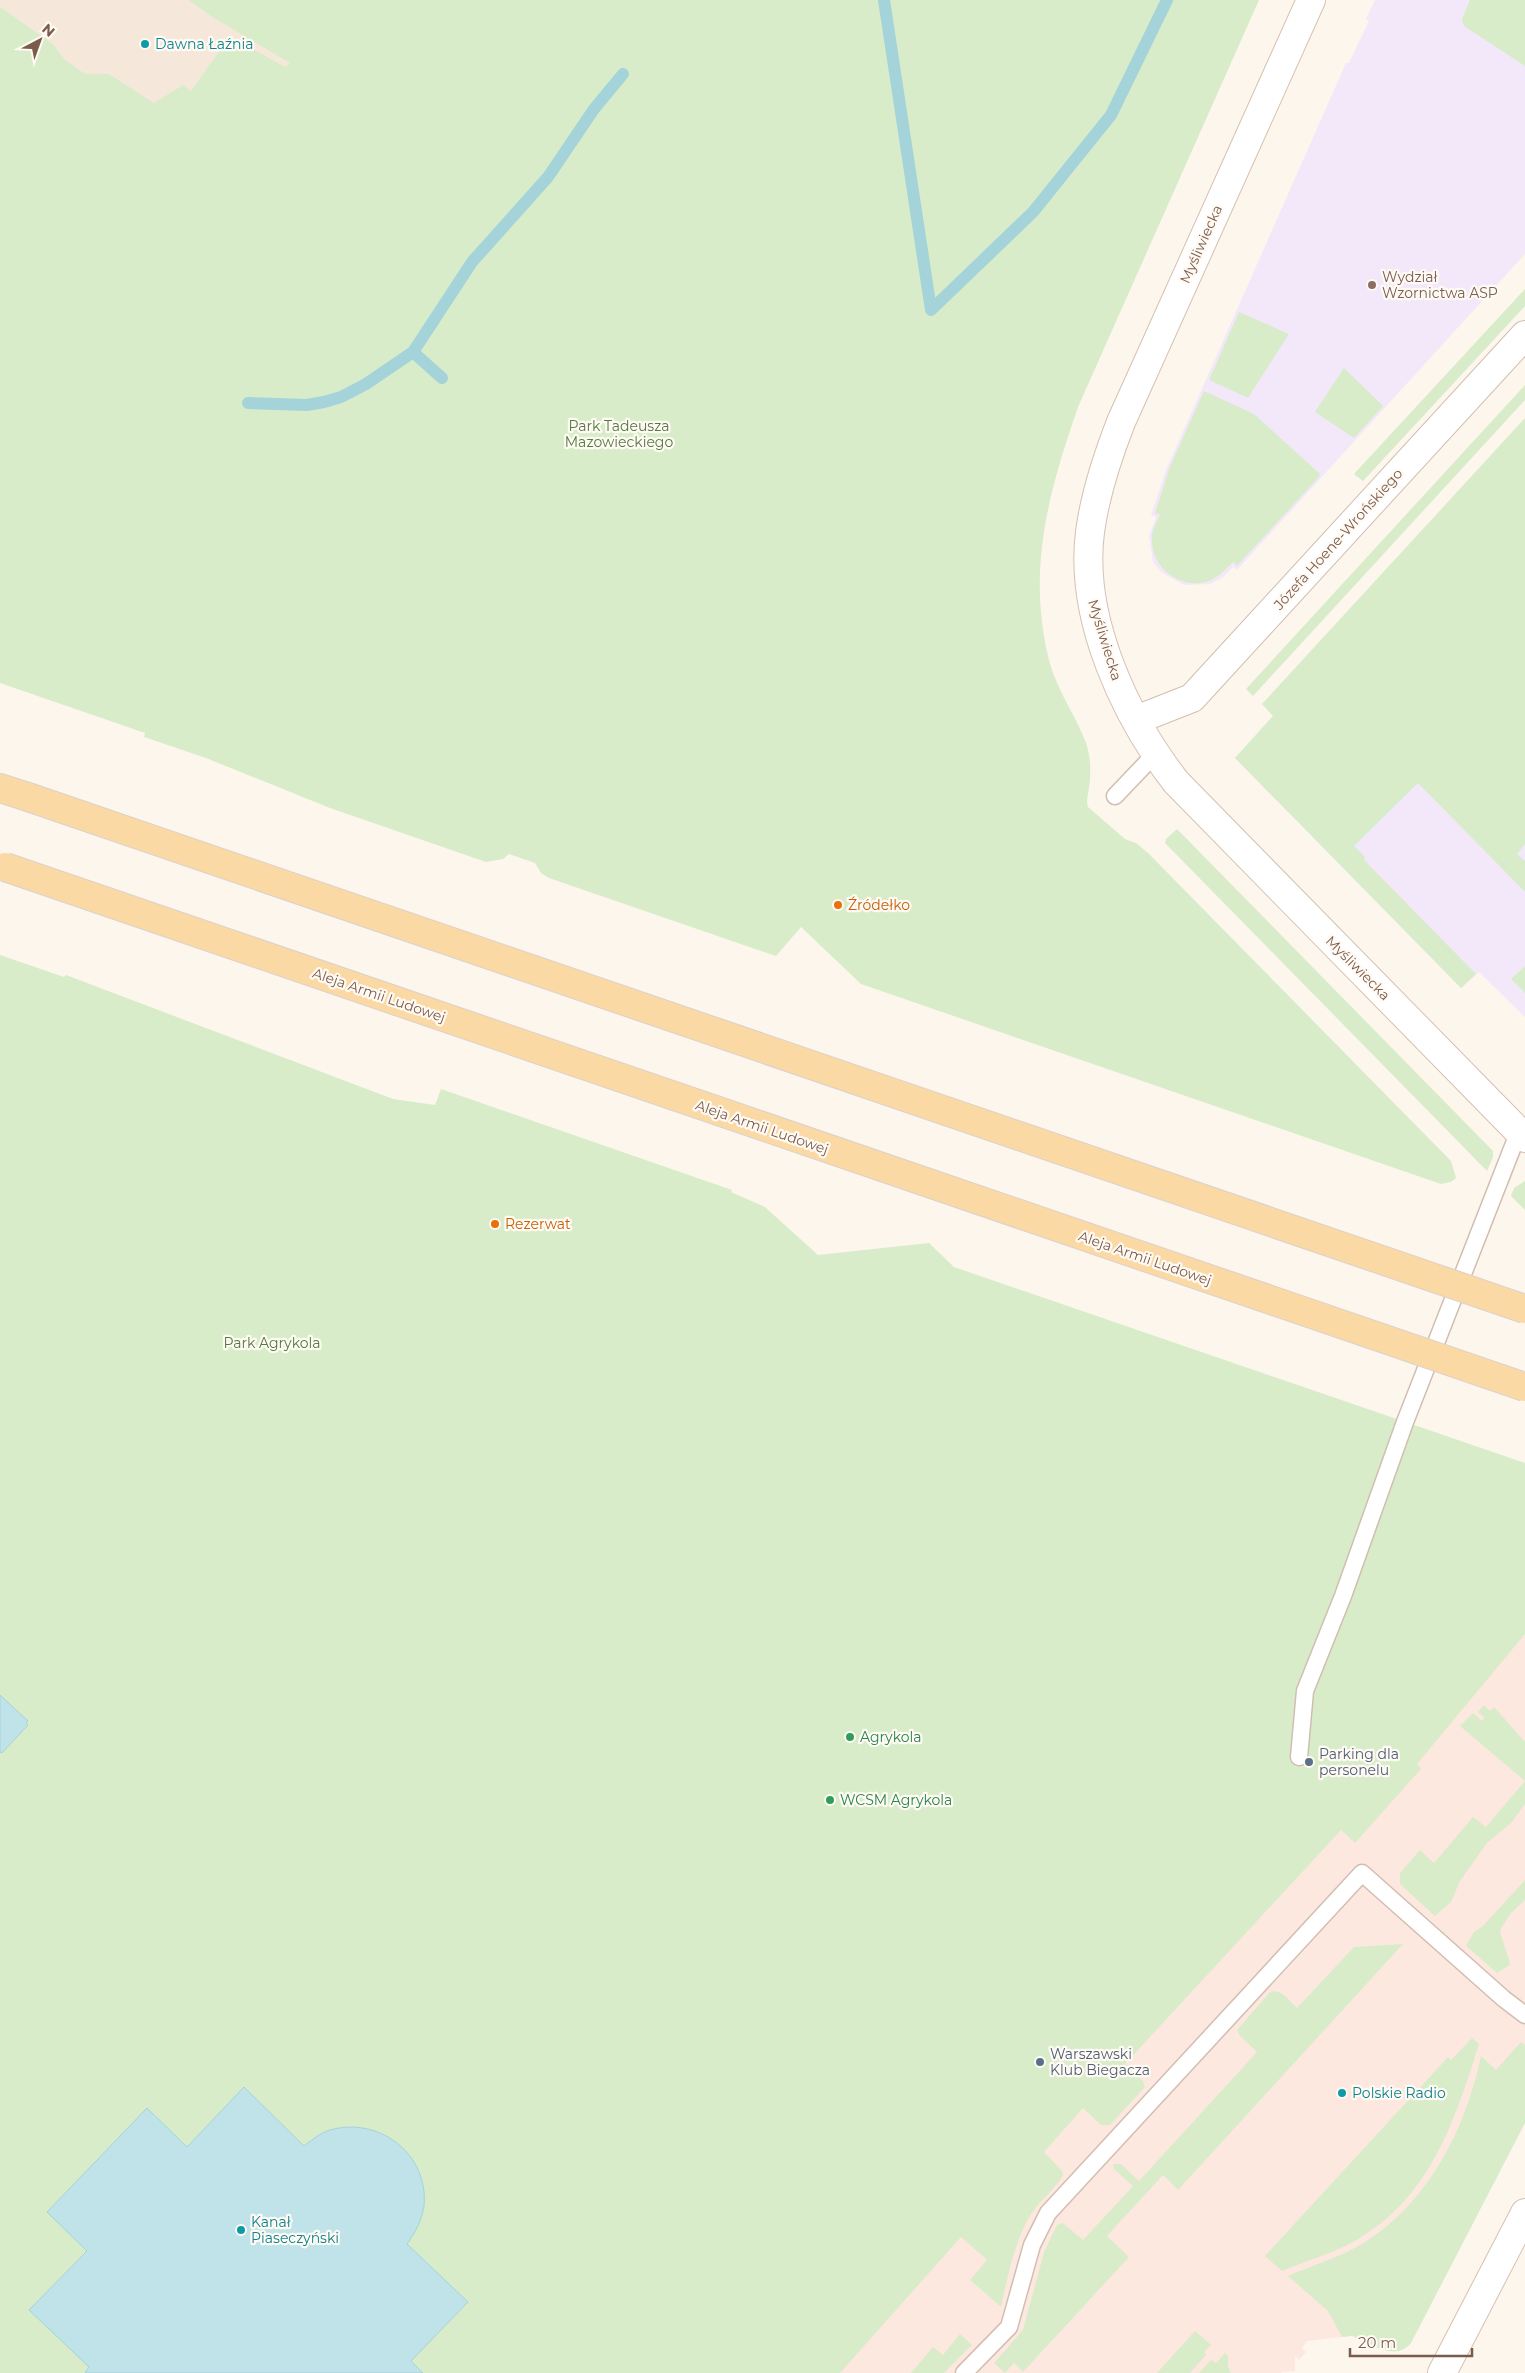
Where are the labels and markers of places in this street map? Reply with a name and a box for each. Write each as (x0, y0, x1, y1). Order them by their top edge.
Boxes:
place label: Dawna Łaźnia (155, 35, 254, 53)
marker: Dawna Łaźnia (139, 38, 151, 50)
place label: Wydział Wzornictwa ASP (1382, 268, 1498, 302)
marker: Wydział Wzornictwa ASP (1366, 279, 1378, 291)
place label: Źródełko (848, 896, 910, 914)
marker: Źródełko (832, 899, 844, 911)
place label: Rezerwat (505, 1215, 571, 1233)
marker: Rezerwat (489, 1218, 501, 1230)
place label: Agrykola (860, 1728, 922, 1746)
marker: Agrykola (844, 1731, 856, 1743)
place label: Parking dla personelu (1319, 1745, 1399, 1779)
marker: Parking dla personelu (1303, 1756, 1315, 1768)
place label: WCSM Agrykola (840, 1791, 952, 1809)
marker: WCSM Agrykola (824, 1794, 836, 1806)
place label: Warszawski Klub Biegacza (1050, 2045, 1150, 2079)
marker: Warszawski Klub Biegacza (1034, 2056, 1046, 2068)
place label: Polskie Radio (1352, 2084, 1446, 2102)
marker: Polskie Radio (1336, 2087, 1348, 2099)
place label: Kanał Piaseczyński (251, 2213, 339, 2247)
marker: Kanał Piaseczyński (235, 2224, 247, 2236)

